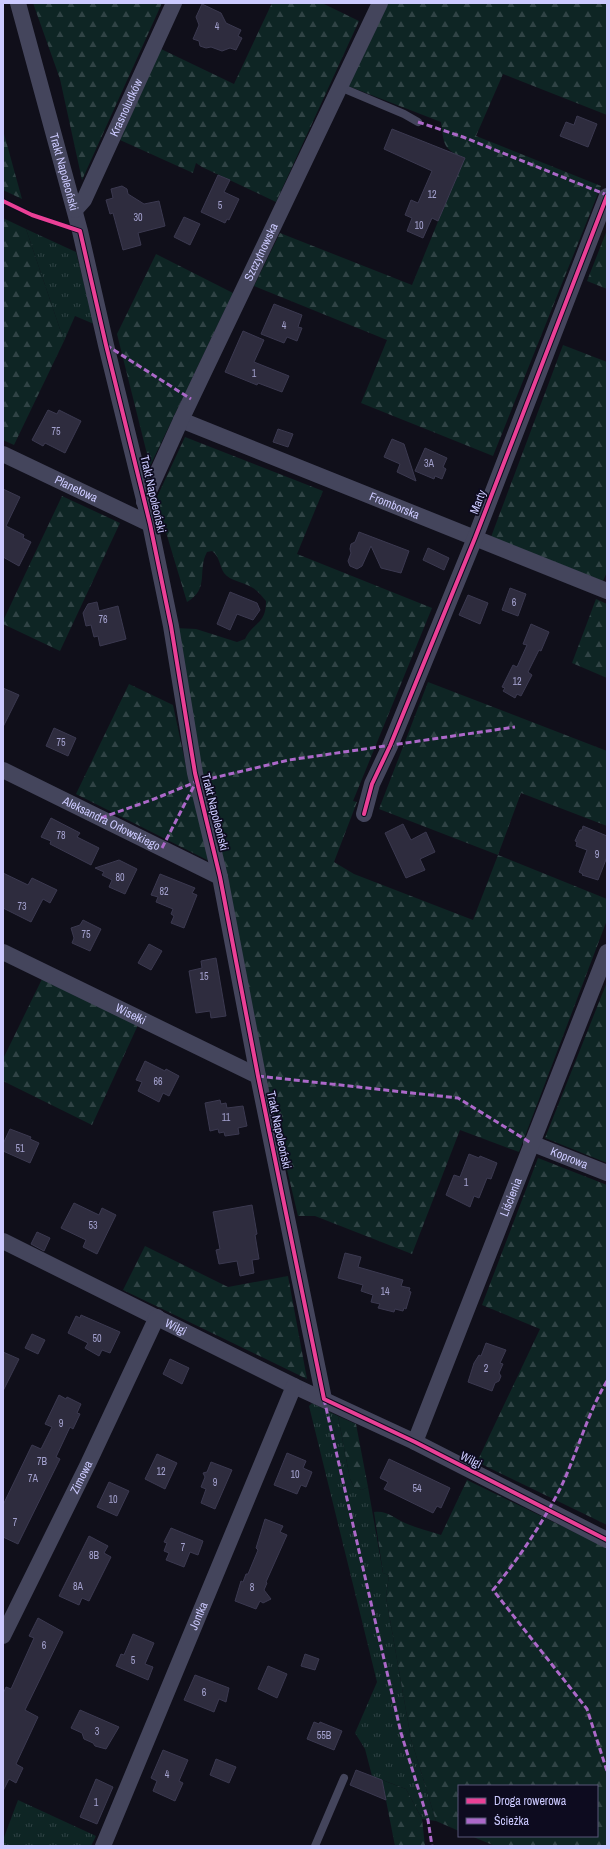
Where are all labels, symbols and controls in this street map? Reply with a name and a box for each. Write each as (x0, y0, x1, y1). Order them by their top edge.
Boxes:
house number: 4 (215, 20, 220, 33)
street label: Krasnoludków (106, 75, 147, 139)
street label: Trakt Napoleoński (46, 131, 82, 212)
house number: 12 (427, 188, 437, 201)
house number: 5 (218, 199, 223, 212)
house number: 30 (133, 211, 143, 224)
house number: 10 (414, 219, 424, 232)
street label: Szczytnowska (240, 220, 282, 284)
house number: 4 (282, 319, 287, 332)
house number: 1 (252, 367, 257, 380)
house number: 75 (51, 425, 61, 438)
street label: Trakt Napoleoński (136, 453, 170, 535)
house number: 3A (424, 457, 435, 470)
street label: Planetowa (52, 472, 101, 506)
street label: Fromborska (367, 488, 422, 523)
street label: Marty (466, 488, 490, 516)
house number: 6 (512, 596, 517, 609)
house number: 76 (98, 613, 108, 626)
house number: 12 (512, 675, 522, 688)
house number: 75 (56, 736, 66, 749)
street label: Trakt Napoleoński (198, 771, 232, 853)
street label: Aleksandra Orłowskiego (59, 792, 163, 854)
house number: 78 (56, 829, 66, 842)
house number: 9 (595, 848, 600, 861)
house number: 80 (115, 871, 125, 884)
house number: 82 (159, 885, 169, 898)
house number: 73 (17, 900, 27, 913)
house number: 75 (81, 928, 91, 941)
house number: 15 (199, 970, 209, 983)
street label: Wisełki (113, 1000, 149, 1028)
house number: 66 (153, 1075, 163, 1088)
street label: Trakt Napoleoński (263, 1089, 295, 1171)
house number: 11 (222, 1111, 231, 1124)
house number: 51 (15, 1142, 25, 1155)
street label: Koprowa (548, 1143, 591, 1173)
street label: Liścienia (496, 1175, 526, 1219)
house number: 1 (464, 1176, 469, 1189)
house number: 53 (88, 1219, 98, 1232)
house number: 14 (380, 1285, 390, 1298)
street label: Wilgi (162, 1315, 189, 1339)
house number: 50 (92, 1332, 102, 1345)
house number: 2 (484, 1362, 489, 1375)
house number: 9 (59, 1417, 64, 1430)
street label: Wilgi (457, 1448, 485, 1472)
house number: 7B (37, 1455, 48, 1468)
street label: Zimowa (66, 1458, 97, 1497)
house number: 12 (156, 1465, 166, 1478)
house number: 10 (290, 1468, 300, 1481)
house number: 7A (28, 1472, 39, 1485)
house number: 9 (213, 1476, 218, 1489)
house number: 54 (412, 1482, 422, 1495)
house number: 10 (108, 1493, 118, 1506)
house number: 7 (13, 1516, 18, 1529)
house number: 7 (181, 1541, 186, 1554)
house number: 8B (89, 1549, 100, 1562)
house number: 8A (73, 1580, 84, 1593)
house number: 8 (250, 1581, 255, 1594)
street label: Jontka (186, 1599, 212, 1633)
house number: 6 (42, 1639, 47, 1652)
house number: 5 (131, 1654, 136, 1667)
house number: 6 (202, 1686, 207, 1699)
house number: 3 (95, 1725, 100, 1738)
house number: 55B (317, 1729, 332, 1742)
house number: 4 (165, 1768, 170, 1781)
legend (458, 1785, 598, 1837)
text: Droga rowerowa (494, 1793, 567, 1809)
house number: 1 (94, 1796, 99, 1809)
text: Ścieżka (494, 1813, 530, 1829)

